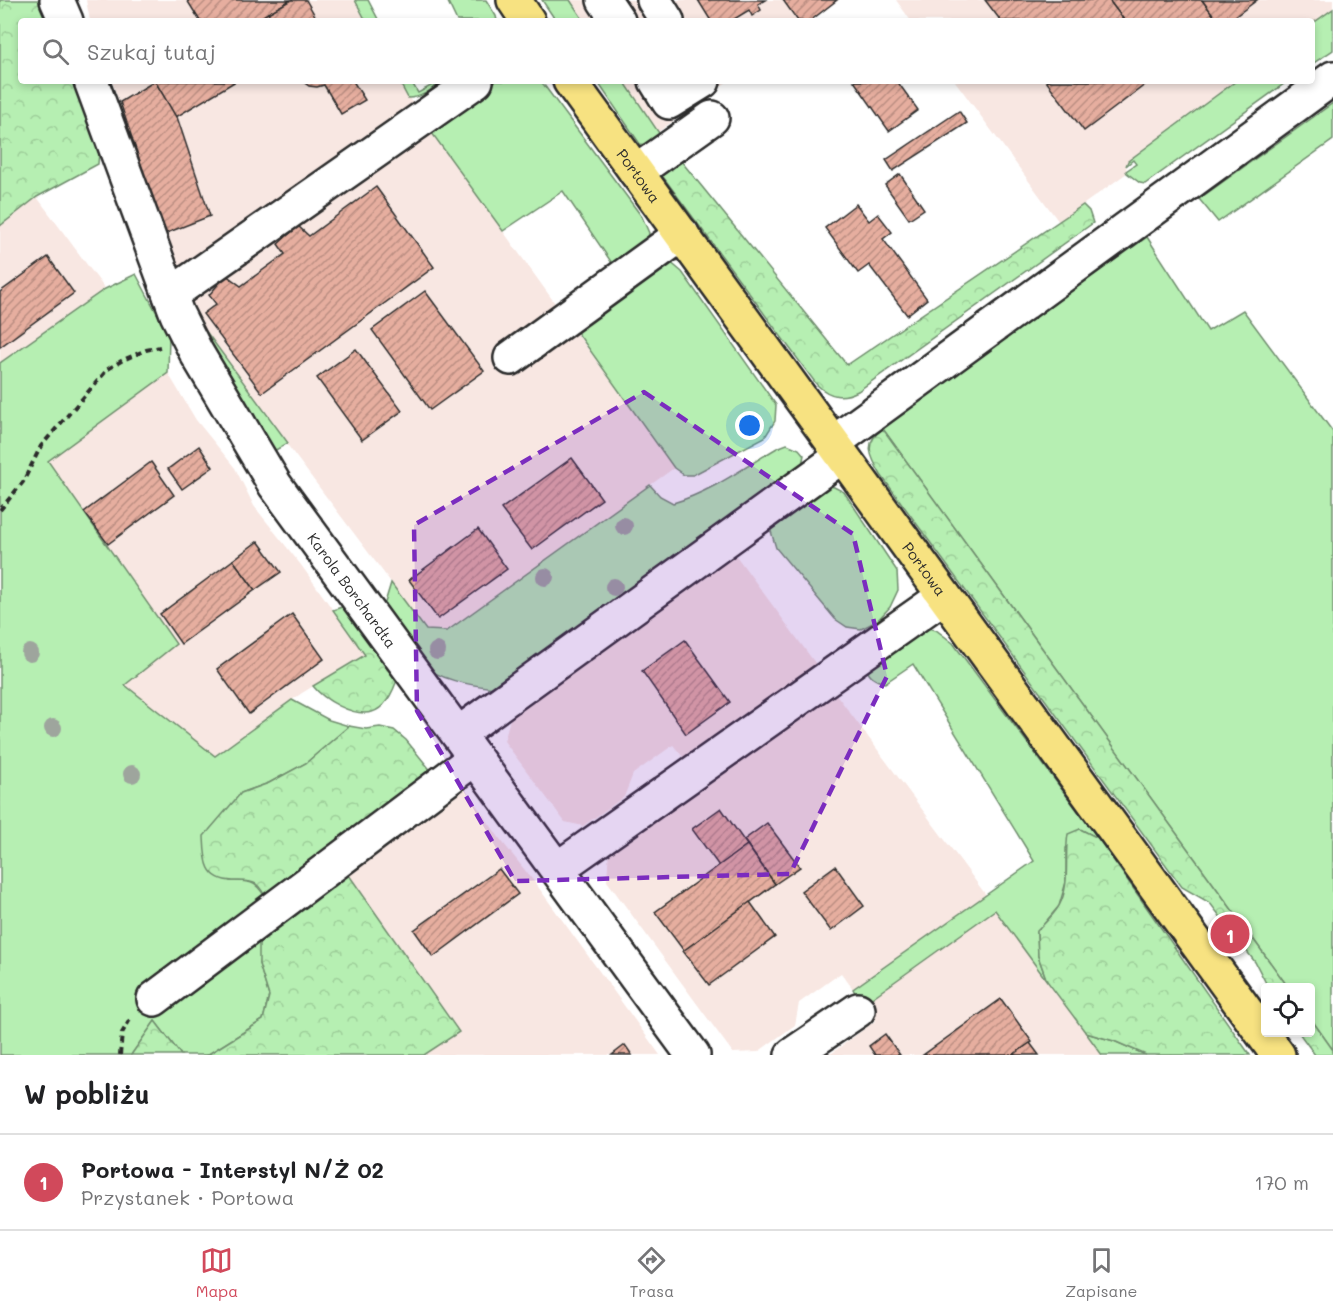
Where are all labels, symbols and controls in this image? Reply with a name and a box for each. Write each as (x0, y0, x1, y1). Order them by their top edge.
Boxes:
search box (18, 18, 1315, 84)
icon: search (39, 35, 72, 68)
text: Szukaj tutaj (87, 37, 216, 66)
street label: Portowa (612, 145, 665, 207)
your location (735, 411, 764, 440)
street label: Karola Borchardta (303, 529, 401, 652)
street label: Portowa (898, 538, 951, 600)
pin: 1 (1210, 912, 1250, 956)
map controls (1261, 983, 1315, 1037)
button: locate (1261, 983, 1315, 1037)
text: W pobliżu (24, 1077, 150, 1111)
text: Portowa - Interstyl N/Ż 02 (81, 1155, 384, 1184)
text: 1 (39, 1169, 48, 1195)
text: 170 m (1254, 1169, 1309, 1195)
text: Przystanek · Portowa (81, 1184, 294, 1210)
tab: Mapa (196, 1244, 238, 1301)
tab: Trasa (629, 1244, 674, 1301)
tab: Zapisane (1065, 1244, 1137, 1301)

